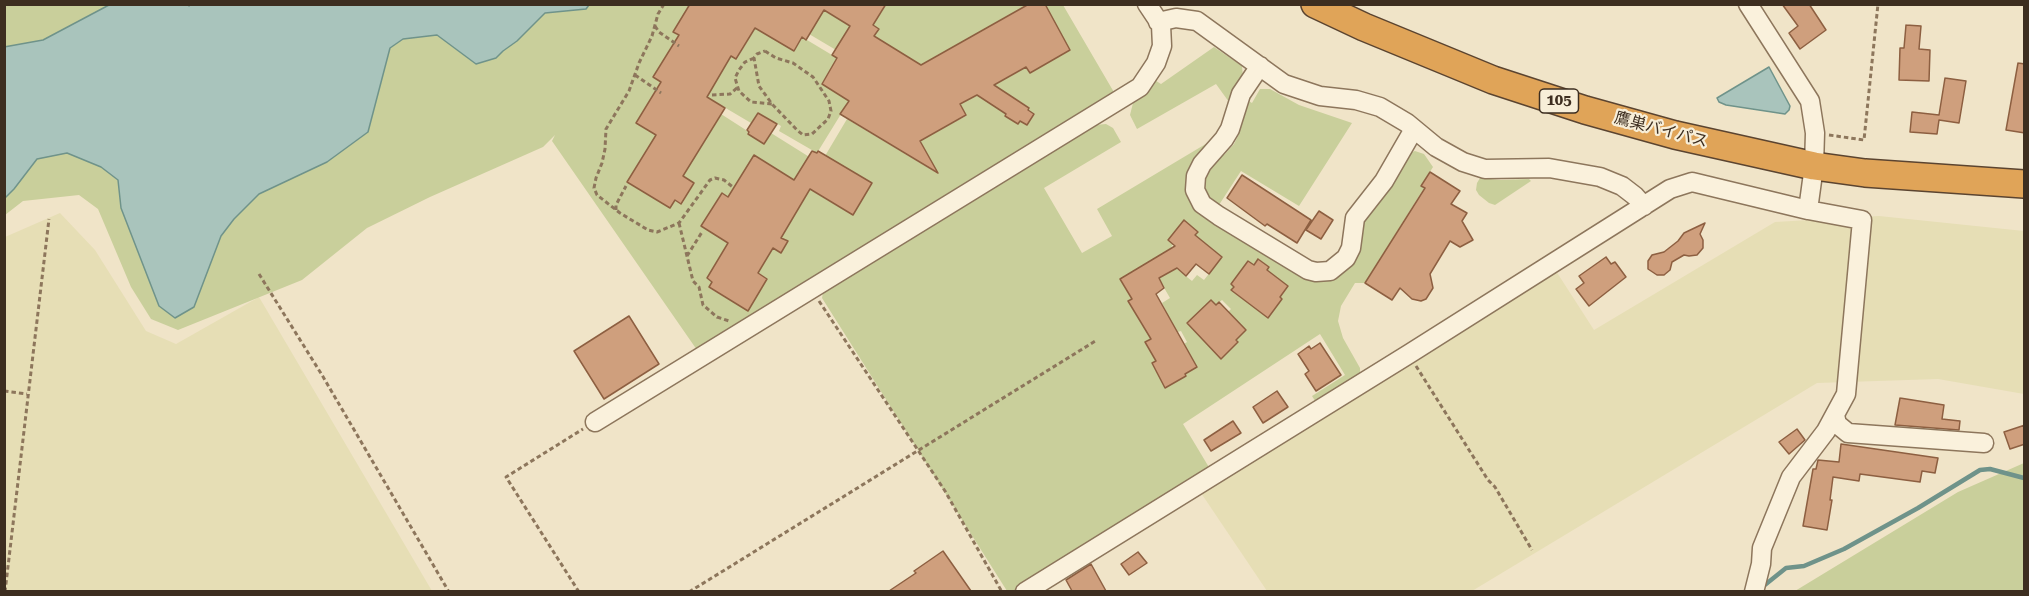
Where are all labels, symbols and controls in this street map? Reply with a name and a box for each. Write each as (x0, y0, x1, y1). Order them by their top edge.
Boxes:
road number: 105 (1540, 89, 1578, 113)
street label: 鷹巣バイパス (1612, 108, 1710, 152)

